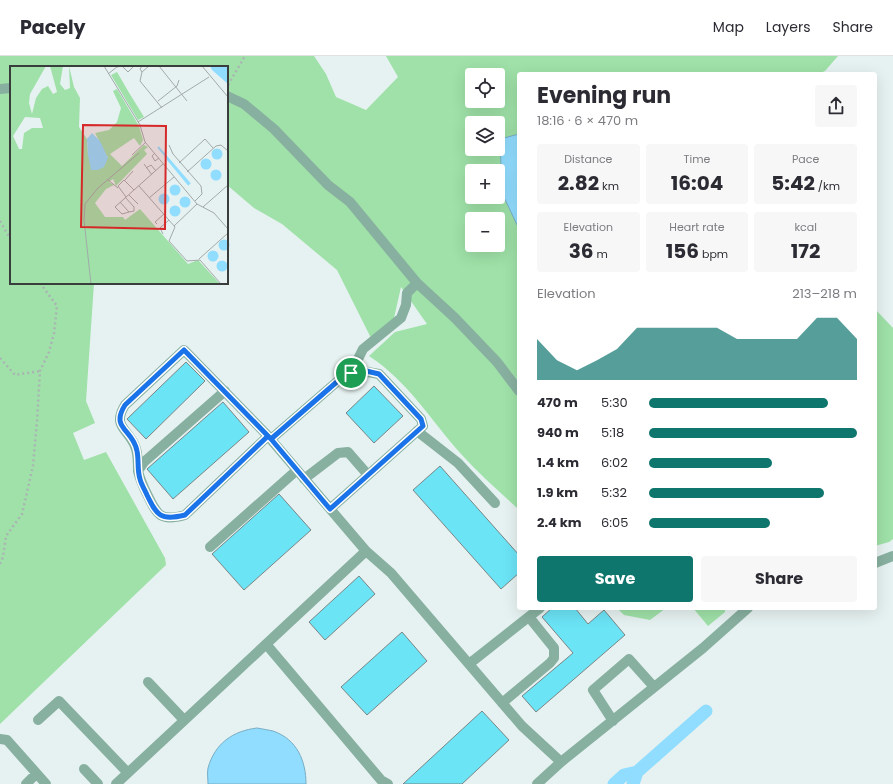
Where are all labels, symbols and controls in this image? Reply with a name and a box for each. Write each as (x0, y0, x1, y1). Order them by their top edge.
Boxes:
text: Pacely (20, 14, 86, 41)
text: Map (713, 17, 744, 37)
text: Layers (766, 17, 810, 37)
text: Share (832, 17, 873, 37)
inset map (10, 66, 228, 284)
map controls (465, 68, 505, 252)
button: locate (465, 68, 505, 108)
text: Evening run (537, 80, 671, 111)
button: share (815, 85, 857, 127)
text: 18:16 · 6 × 470 m (537, 111, 638, 130)
button: layers (465, 116, 505, 156)
text: Distance (564, 151, 612, 167)
text: Time (684, 151, 710, 167)
text: Pace (792, 151, 819, 167)
button: + (465, 164, 505, 204)
text: 2.82 (558, 169, 599, 197)
text: 16:04 (671, 169, 723, 197)
text: 5:42 (771, 169, 815, 197)
text: km (599, 178, 619, 194)
text: /km (815, 178, 840, 194)
button: − (465, 212, 505, 252)
text: Elevation (564, 219, 613, 235)
text: Heart rate (669, 219, 725, 235)
text: kcal (794, 219, 817, 235)
text: 36 (569, 237, 594, 265)
text: 156 (666, 237, 699, 265)
text: 172 (791, 237, 820, 265)
text: m (594, 246, 608, 262)
text: bpm (699, 246, 728, 262)
text: Elevation (537, 284, 596, 303)
text: 213–218 m (792, 284, 857, 303)
pin (334, 356, 368, 390)
icon: arrive (340, 362, 362, 384)
text: 470 m (537, 393, 578, 412)
text: 5:30 (601, 393, 628, 412)
text: 940 m (537, 423, 579, 442)
text: 5:18 (601, 423, 624, 442)
text: 1.4 km (537, 453, 579, 472)
text: 6:02 (601, 453, 628, 472)
text: 1.9 km (537, 483, 578, 502)
text: 5:32 (601, 483, 627, 502)
text: 2.4 km (537, 513, 581, 532)
text: 6:05 (601, 513, 628, 532)
button: Save (537, 556, 693, 602)
button: Share (701, 556, 857, 602)

